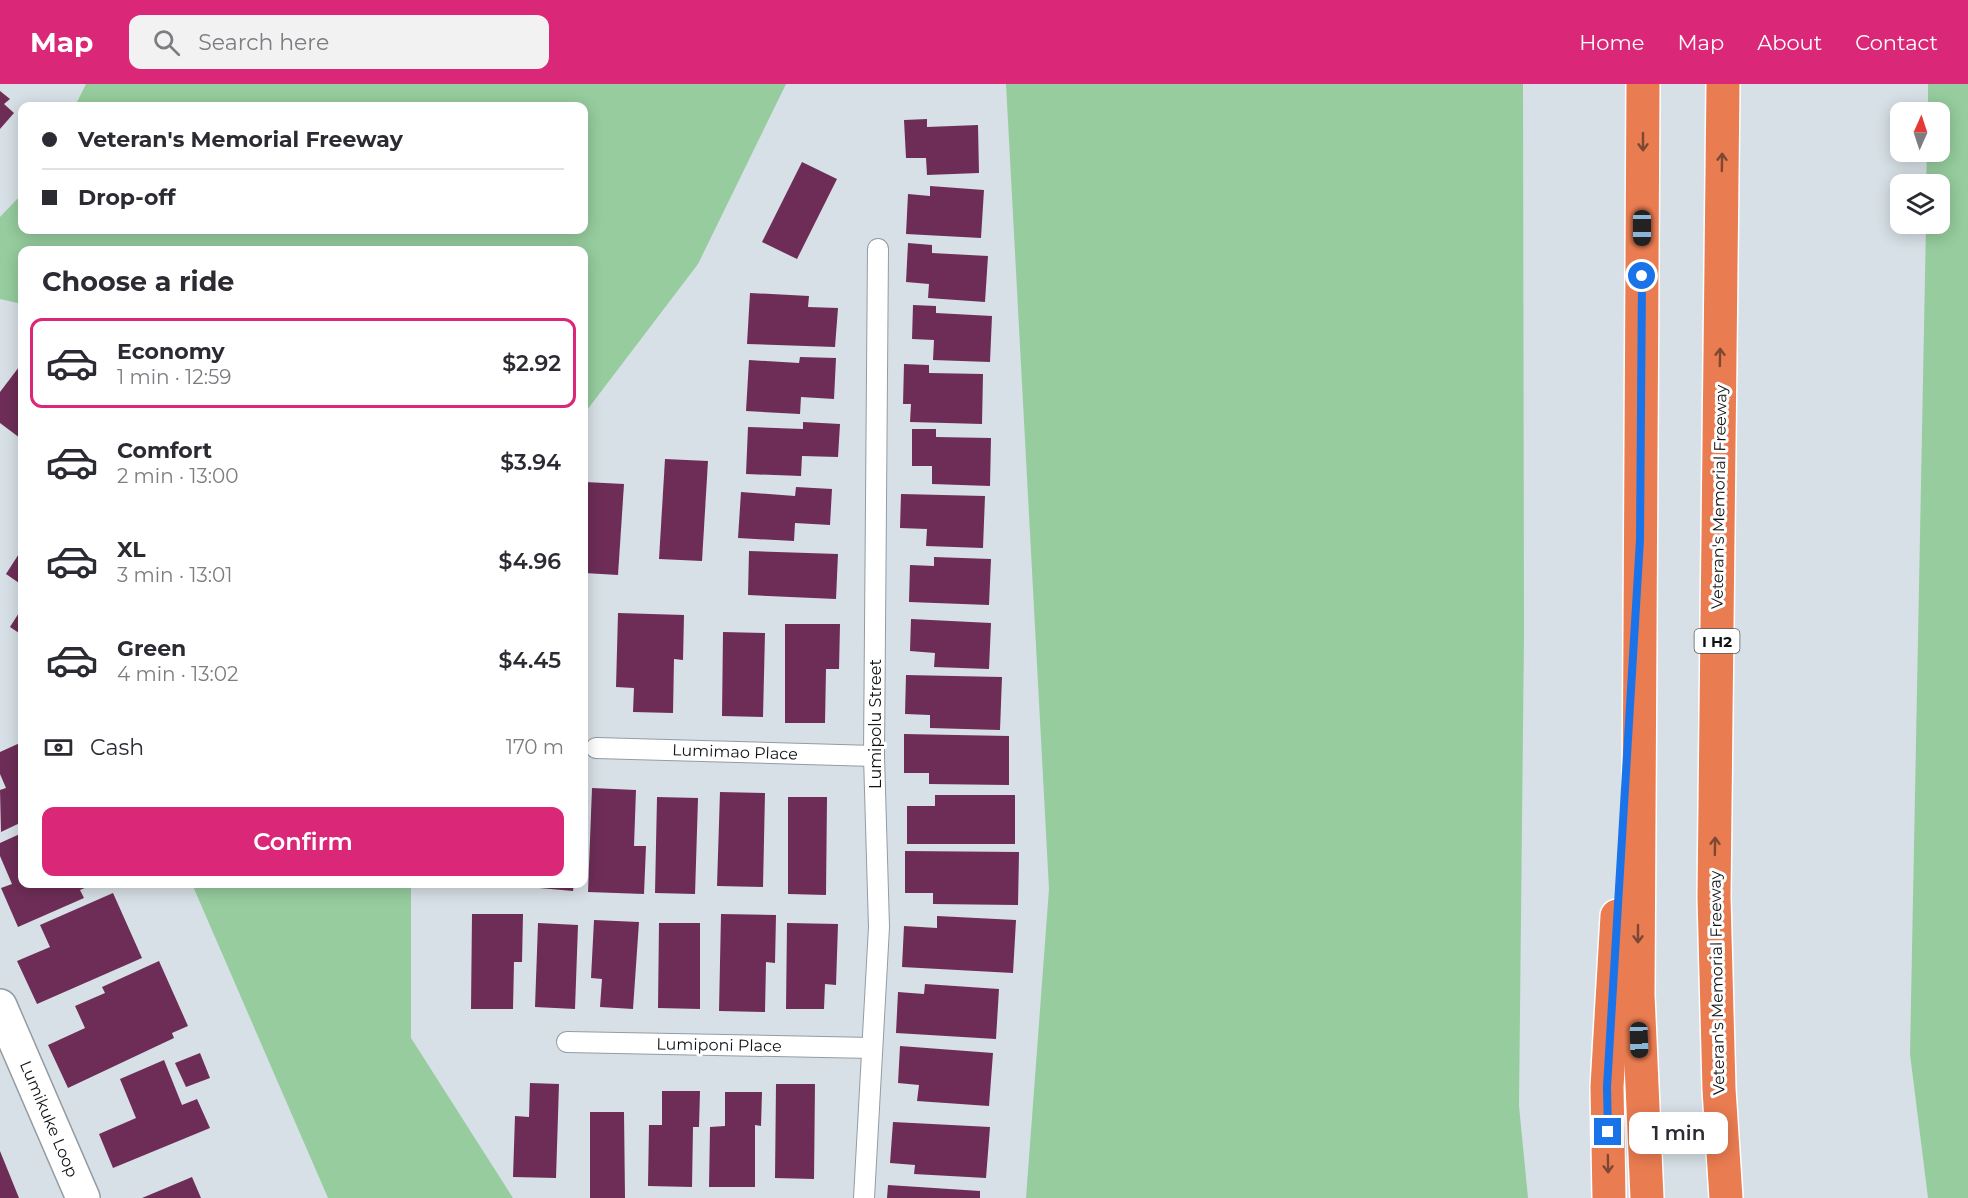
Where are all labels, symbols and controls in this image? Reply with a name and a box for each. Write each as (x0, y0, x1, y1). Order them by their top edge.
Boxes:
search box (129, 15, 549, 69)
text: Map (30, 25, 93, 59)
icon: search (150, 26, 183, 59)
text: Search here (198, 29, 329, 56)
text: Home (1579, 30, 1644, 55)
text: Map (1677, 30, 1724, 55)
text: About (1757, 30, 1822, 55)
text: Contact (1855, 30, 1938, 55)
north arrow (1890, 102, 1950, 162)
map controls (1890, 102, 1950, 234)
text: Veteran's Memorial Freeway (78, 126, 403, 153)
one-way arrow (1637, 132, 1649, 152)
one-way arrow (1716, 152, 1728, 172)
button: layers (1890, 174, 1950, 234)
text: Drop-off (78, 184, 176, 211)
car (1633, 210, 1651, 246)
route start (1628, 262, 1655, 289)
text: Choose a ride (42, 265, 234, 298)
icon: car (45, 336, 99, 390)
text: Economy (117, 338, 225, 365)
one-way arrow (1714, 347, 1726, 367)
text: $2.92 (502, 350, 561, 377)
text: 1 min · 12:59 (117, 365, 231, 389)
street label: Veteran's Memorial Freeway (1708, 384, 1730, 609)
icon: car (45, 435, 99, 489)
text: Comfort (117, 437, 212, 464)
text: $3.94 (500, 449, 561, 476)
text: 2 min · 13:00 (117, 464, 238, 488)
icon: car (45, 534, 99, 588)
text: XL (117, 536, 146, 563)
text: $4.96 (499, 548, 561, 575)
text: 3 min · 13:01 (117, 563, 232, 587)
road number: I H2 (1694, 629, 1740, 653)
icon: car (45, 633, 99, 687)
text: Green (117, 635, 186, 662)
text: $4.45 (499, 647, 561, 674)
street label: Lumipolu Street (866, 659, 885, 789)
text: 4 min · 13:02 (117, 662, 238, 686)
icon: cash (42, 731, 75, 764)
text: Cash (90, 734, 144, 761)
text: 170 m (506, 735, 564, 759)
street label: Lumimao Place (672, 740, 798, 764)
button: Confirm (42, 807, 564, 876)
one-way arrow (1709, 836, 1720, 856)
street label: Veteran's Memorial Freeway (1706, 870, 1728, 1095)
one-way arrow (1632, 924, 1644, 944)
car (1629, 1022, 1649, 1058)
street label: Lumiponi Place (656, 1034, 782, 1056)
street label: Lumikuke Loop (16, 1058, 82, 1180)
callout: 1 min (1629, 1111, 1728, 1153)
route end (1594, 1118, 1621, 1145)
text: 1 min (1652, 1121, 1705, 1145)
one-way arrow (1603, 1154, 1614, 1174)

